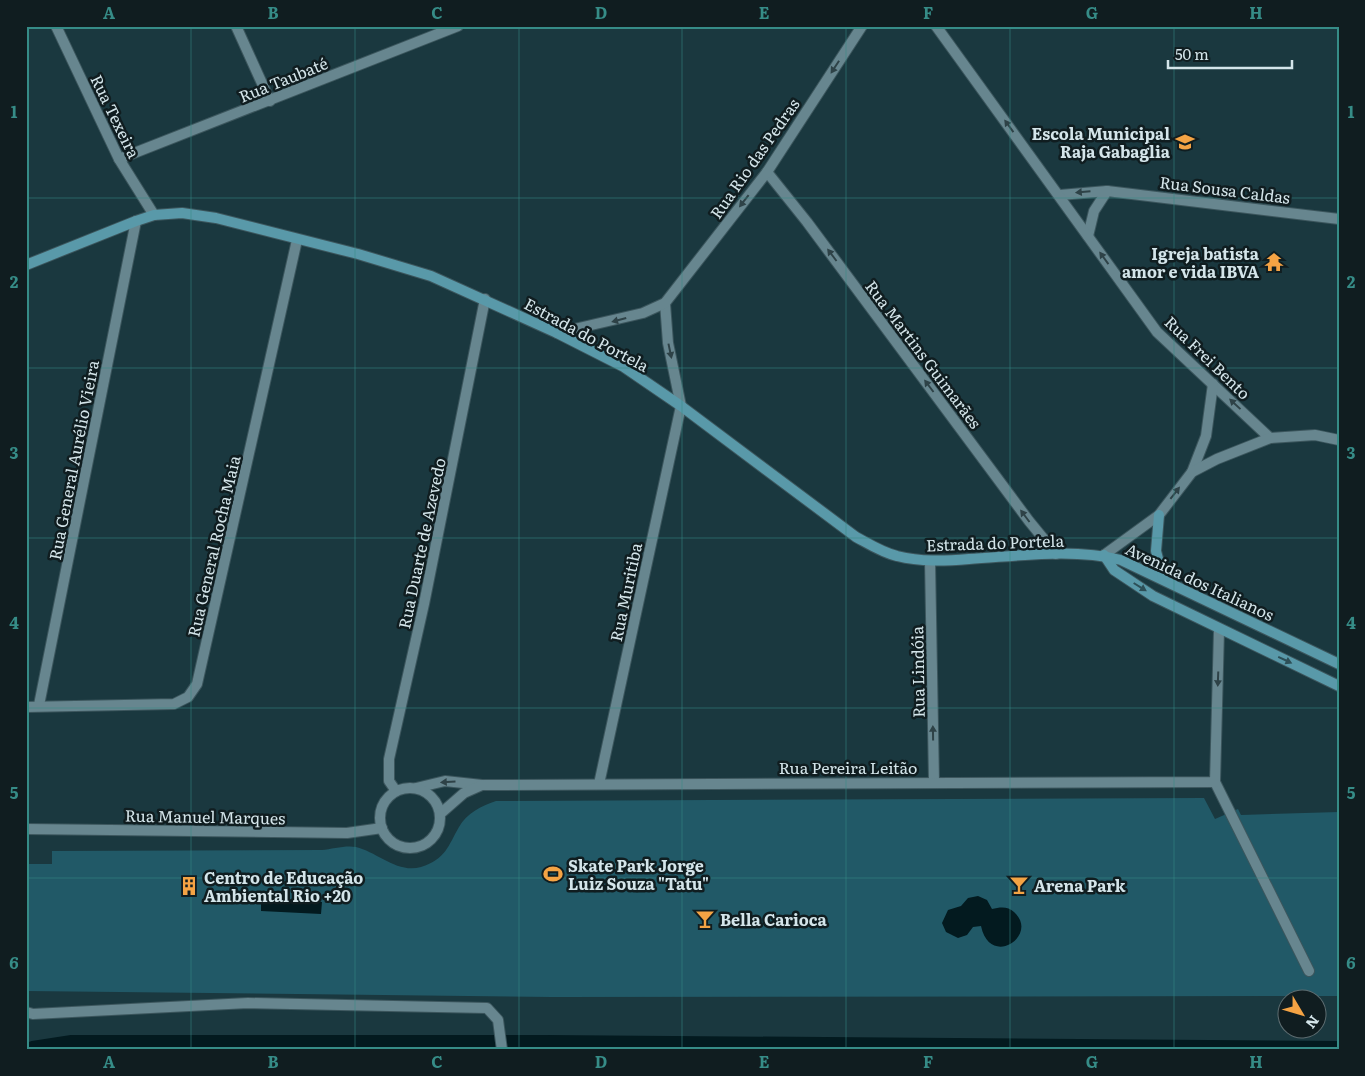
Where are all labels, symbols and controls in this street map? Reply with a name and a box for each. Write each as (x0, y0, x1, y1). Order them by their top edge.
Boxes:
text: A (103, 0, 115, 24)
text: B (267, 0, 279, 24)
text: C (431, 0, 443, 24)
text: D (595, 0, 607, 24)
text: E (759, 0, 770, 24)
text: F (923, 0, 933, 24)
text: G (1086, 0, 1098, 24)
text: H (1249, 0, 1263, 24)
scale bar (1168, 38, 1291, 70)
text: 50 m (1175, 42, 1209, 65)
street label: Rua Taubaté (235, 50, 331, 108)
one-way arrow (830, 60, 840, 74)
street label: Rua Texeira (85, 70, 147, 162)
street label: Rua Rio das Pedras (703, 93, 805, 223)
text: 1 (11, 99, 18, 123)
text: 1 (1348, 99, 1355, 123)
one-way arrow (1004, 119, 1014, 132)
place label: Escola Municipal Raja Gabaglia (1032, 121, 1171, 163)
school or university icon: Escola Municipal Raja Gabaglia (1174, 131, 1196, 153)
street label: Rua Sousa Caldas (1158, 169, 1292, 209)
one-way arrow (1075, 189, 1091, 197)
one-way arrow (738, 194, 749, 207)
place label: Igreja batista amor e vida IBVA (1122, 241, 1260, 283)
one-way arrow (827, 248, 837, 262)
temple icon: Igreja batista amor e vida IBVA (1263, 251, 1285, 273)
one-way arrow (1098, 252, 1109, 265)
text: 2 (10, 269, 19, 293)
text: 2 (1347, 269, 1356, 293)
street label: Rua Martins Guimarães (860, 275, 988, 433)
street label: Estrada do Portela (520, 291, 654, 377)
street label: Rua Frei Bento (1160, 310, 1256, 404)
one-way arrow (612, 316, 627, 324)
one-way arrow (666, 344, 674, 359)
street label: Rua General Aurélio Vieira (42, 358, 104, 562)
one-way arrow (924, 379, 934, 393)
one-way arrow (1229, 398, 1241, 410)
text: 3 (10, 440, 19, 464)
text: 3 (1347, 440, 1356, 464)
street label: Rua General Rocha Maia (180, 453, 246, 639)
street label: Rua Duarte de Azevedo (391, 455, 451, 631)
one-way arrow (1170, 487, 1181, 500)
one-way arrow (1020, 510, 1031, 523)
street label: Estrada do Portela (926, 528, 1065, 556)
street label: Avenida dos Italianos (1122, 536, 1278, 626)
street label: Rua Muritiba (603, 540, 647, 644)
one-way arrow (1133, 582, 1146, 592)
text: 4 (9, 610, 19, 634)
text: 4 (1346, 610, 1356, 634)
street label: Rua Lindóia (904, 626, 930, 718)
one-way arrow (1278, 657, 1292, 665)
one-way arrow (1214, 671, 1222, 687)
one-way arrow (929, 725, 937, 741)
street label: Rua Pereira Leitão (779, 755, 917, 779)
one-way arrow (440, 778, 456, 786)
text: 5 (10, 780, 19, 804)
text: 5 (1347, 780, 1356, 804)
street label: Rua Manuel Marques (125, 803, 285, 829)
place label: Skate Park Jorge Luiz Souza "Tatu" (568, 853, 709, 895)
sports icon: Skate Park Jorge Luiz Souza "Tatu" (542, 863, 564, 885)
place label: Centro de Educação Ambiental Rio +20 (204, 865, 363, 907)
place label: Arena Park (1034, 873, 1126, 897)
bar icon: Arena Park (1008, 874, 1030, 896)
building icon: Centro de Educação Ambiental Rio +20 (178, 875, 200, 897)
place label: Bella Carioca (720, 907, 827, 931)
bar icon: Bella Carioca (694, 908, 716, 930)
text: 6 (9, 950, 19, 974)
text: 6 (1346, 950, 1356, 974)
north arrow (1278, 988, 1328, 1038)
text: N (1301, 1012, 1325, 1034)
text: A (103, 1049, 115, 1073)
text: B (267, 1049, 279, 1073)
text: C (431, 1049, 443, 1073)
text: D (595, 1049, 607, 1073)
text: E (759, 1049, 770, 1073)
text: F (923, 1049, 933, 1073)
text: G (1086, 1049, 1098, 1073)
text: H (1249, 1049, 1263, 1073)

